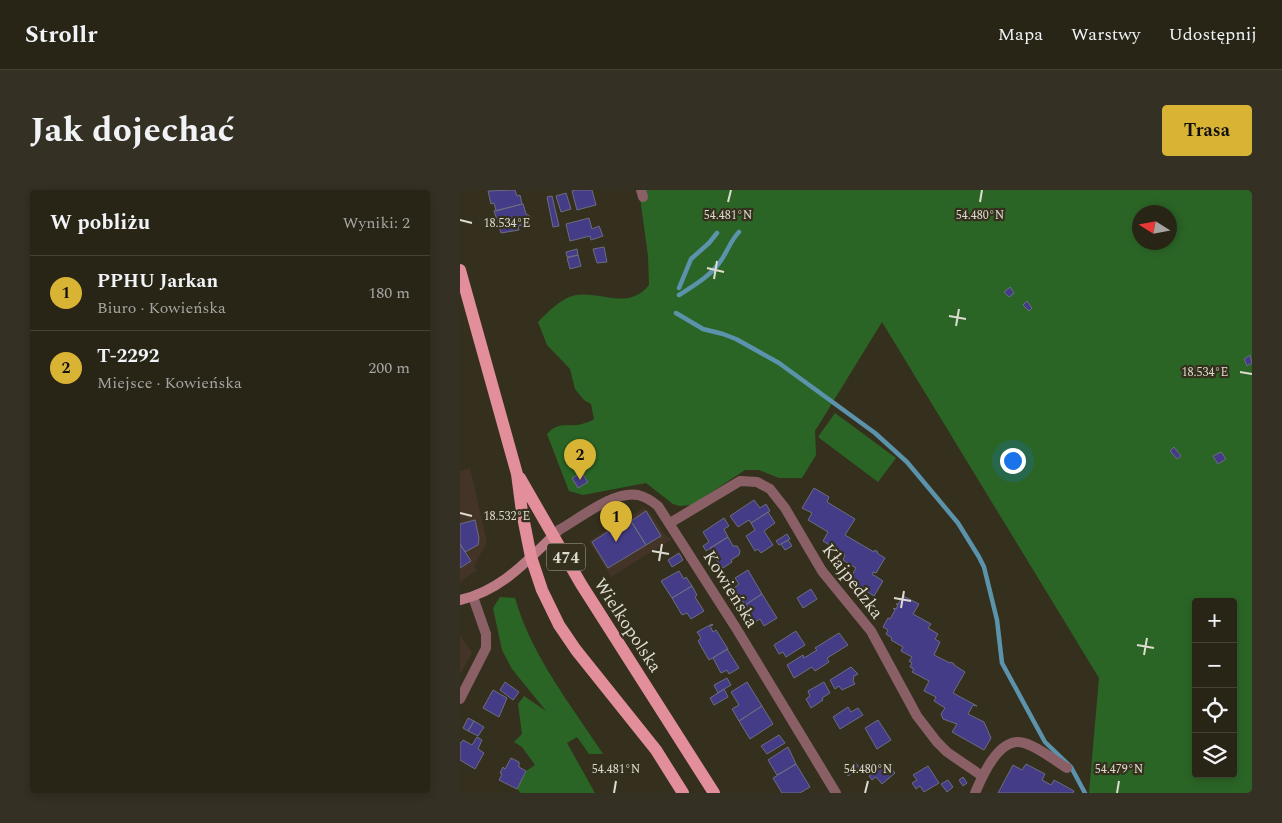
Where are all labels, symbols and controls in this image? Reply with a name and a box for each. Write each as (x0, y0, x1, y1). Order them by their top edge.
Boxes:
text: Strollr (25, 17, 97, 53)
text: Mapa (998, 21, 1043, 48)
text: Warstwy (1071, 21, 1140, 48)
text: Udostępnij (1168, 21, 1257, 48)
text: Jak dojechać (30, 104, 234, 157)
button: Trasa (1162, 105, 1252, 156)
north arrow (1132, 205, 1177, 250)
text: 54.481°N (704, 206, 752, 225)
text: 54.480°N (956, 206, 1004, 225)
text: W pobliżu (50, 207, 150, 239)
text: Wyniki: 2 (343, 211, 410, 235)
text: 18.534°E (484, 214, 530, 233)
text: PPHU Jarkan (97, 267, 218, 296)
text: 1 (62, 281, 70, 305)
text: 180 m (368, 281, 410, 305)
text: Biuro · Kowieńska (97, 296, 226, 320)
text: T-2292 (97, 342, 159, 371)
text: 2 (62, 356, 70, 380)
text: 200 m (368, 356, 410, 380)
text: 18.534°E (1182, 363, 1228, 382)
text: Miejsce · Kowieńska (97, 371, 242, 395)
pin: 2 (564, 439, 596, 480)
your location (1000, 448, 1026, 474)
pin: 1 (600, 501, 632, 542)
text: 18.532°E (484, 507, 530, 526)
street label: Kłajpedzka (815, 538, 890, 625)
road number: 474 (547, 544, 585, 571)
street label: Kowieńska (696, 545, 765, 633)
street label: Wielkopolska (587, 573, 668, 678)
map controls (1192, 598, 1237, 778)
button: + (1192, 598, 1237, 643)
button: − (1192, 643, 1237, 688)
button: locate (1192, 688, 1237, 733)
button: layers (1192, 733, 1237, 778)
text: 54.481°N (592, 760, 640, 779)
text: 54.480°N (844, 760, 892, 779)
text: 54.479°N (1095, 760, 1143, 779)

